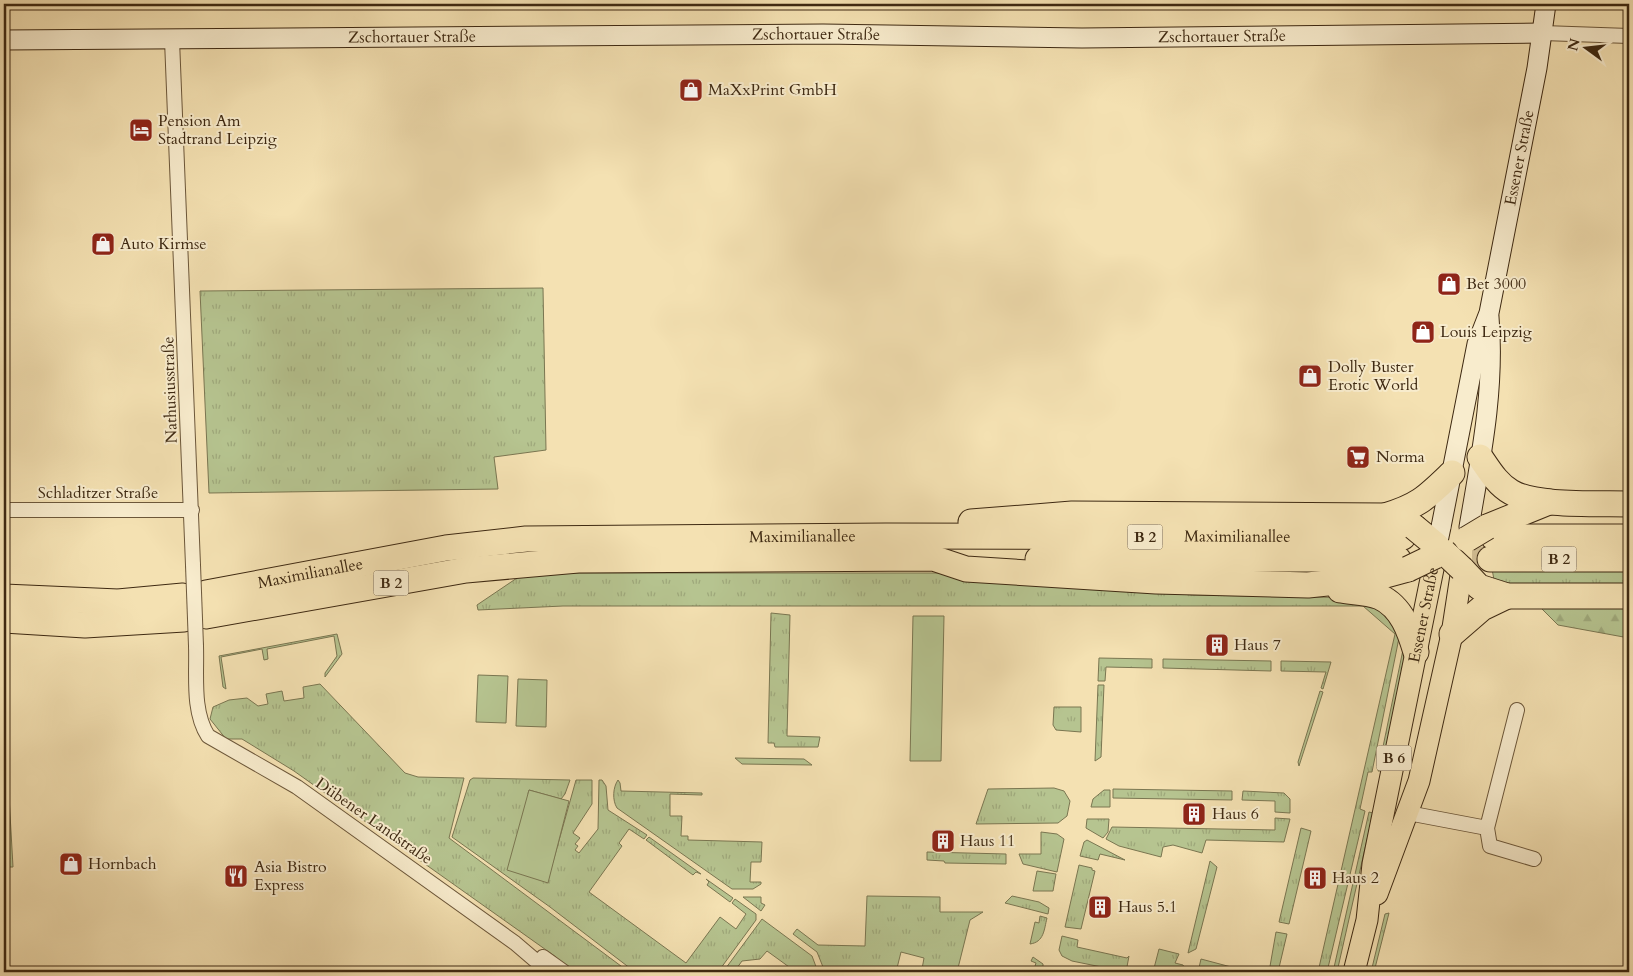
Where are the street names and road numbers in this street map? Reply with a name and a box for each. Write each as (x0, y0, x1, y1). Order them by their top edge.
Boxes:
street label: Zschortauer Straße (752, 23, 880, 46)
street label: Zschortauer Straße (1158, 25, 1286, 48)
street label: Zschortauer Straße (348, 26, 476, 48)
street label: Essener Straße (1499, 108, 1540, 207)
street label: Nathusiusstraße (157, 336, 183, 444)
street label: Schladitzer Straße (38, 482, 158, 504)
road number: B 2 (1128, 524, 1162, 550)
street label: Maximilianallee (749, 525, 856, 548)
street label: Maximilianallee (1184, 526, 1291, 548)
road number: B 2 (1542, 546, 1576, 572)
street label: Maximilianallee (256, 553, 365, 594)
street label: Essener Straße (1403, 565, 1444, 665)
road number: B 2 (374, 570, 408, 596)
road number: B 6 (1376, 746, 1412, 770)
street label: Dübener Landstraße (311, 772, 437, 870)

